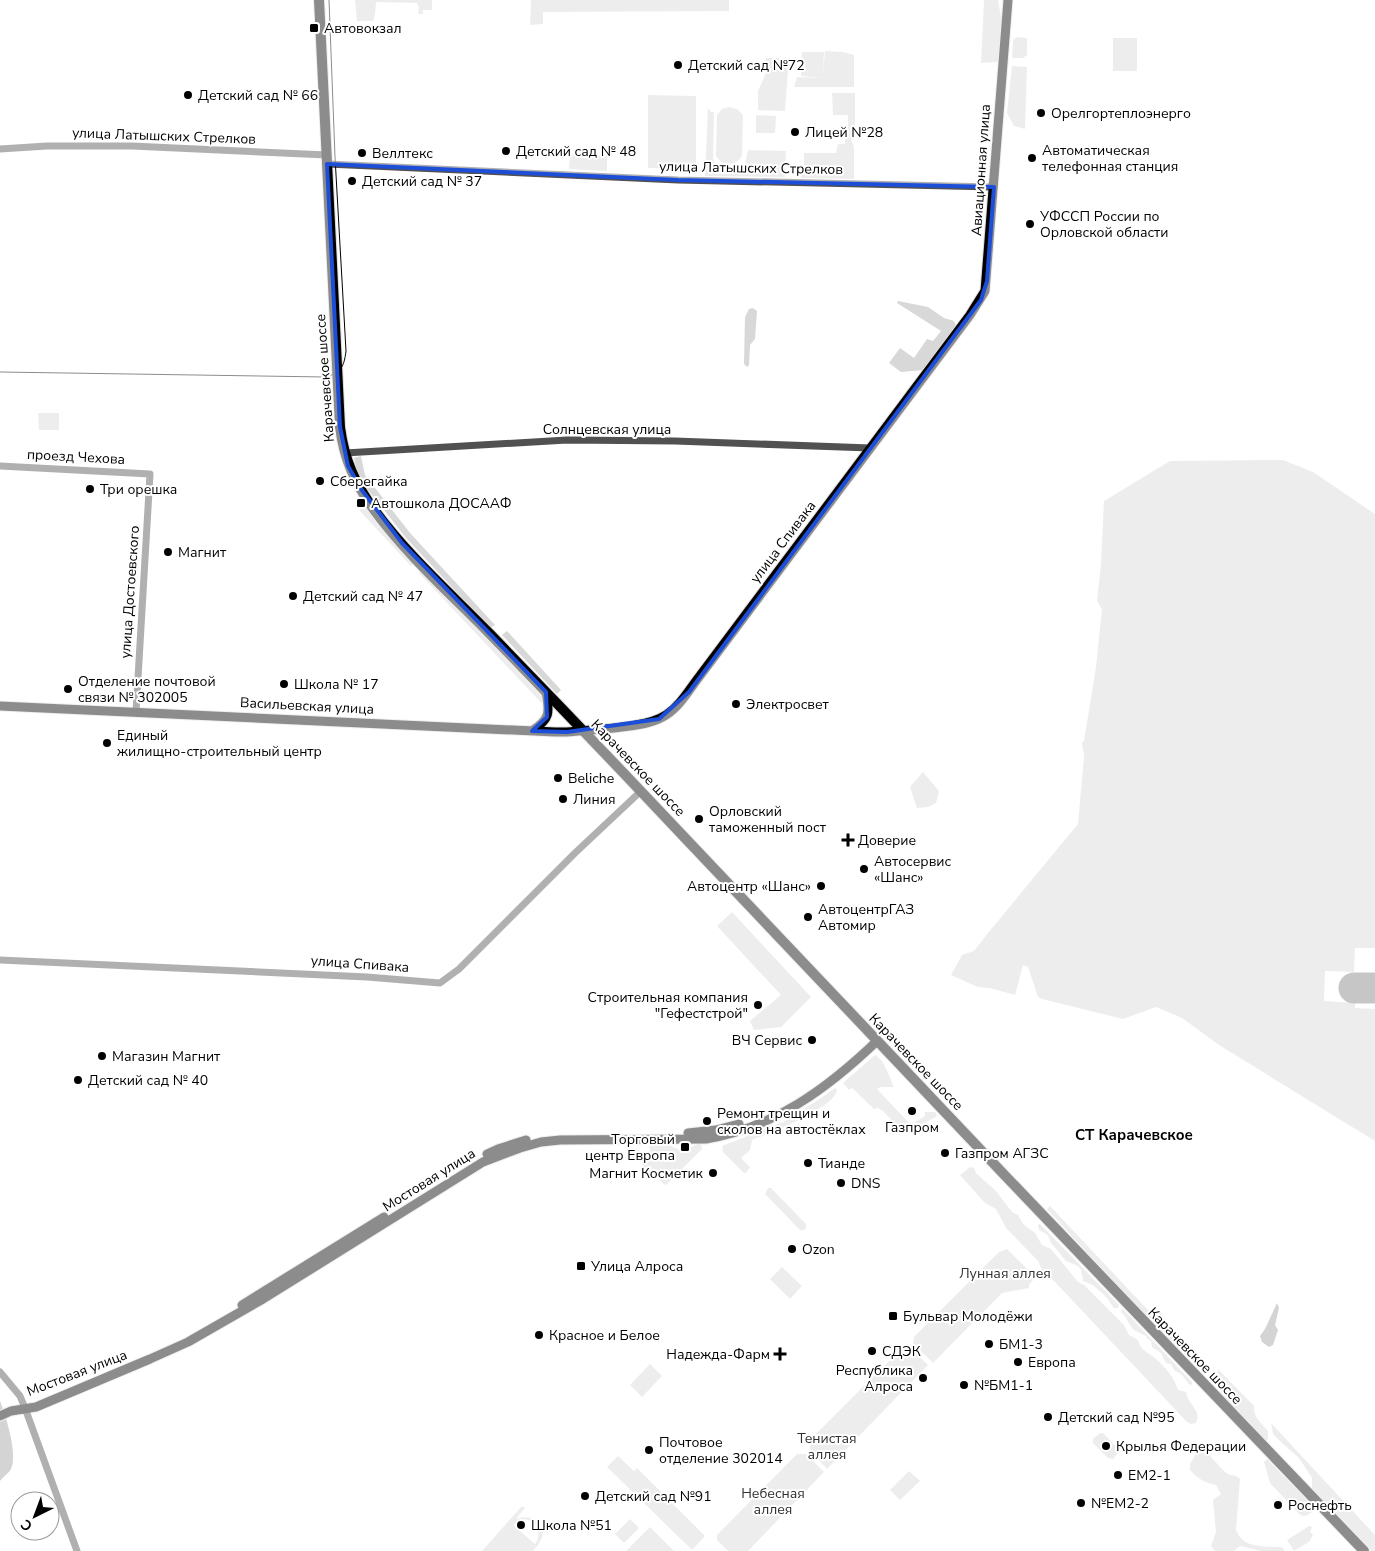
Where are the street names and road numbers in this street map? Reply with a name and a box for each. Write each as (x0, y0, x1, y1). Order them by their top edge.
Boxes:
street label: Авиационная улица (967, 103, 995, 237)
street label: улица Латышских Стрелков (72, 123, 257, 149)
street label: улица Латышских Стрелков (659, 157, 843, 179)
street label: Карачевское шоссе (311, 313, 339, 443)
street label: Солнцевская улица (543, 420, 671, 439)
street label: проезд Чехова (26, 445, 126, 469)
street label: улица Спивака (746, 497, 820, 587)
street label: улица Достоевского (116, 525, 144, 659)
street label: Васильевская улица (239, 693, 375, 719)
street label: Карачевское шоссе (587, 715, 689, 821)
street label: улица Спивака (310, 951, 410, 977)
street label: Карачевское шоссе (865, 1009, 967, 1115)
street label: Мостовая улица (379, 1144, 479, 1216)
street label: Карачевское шоссе (1144, 1303, 1246, 1409)
street label: Мостовая улица (24, 1345, 130, 1401)

